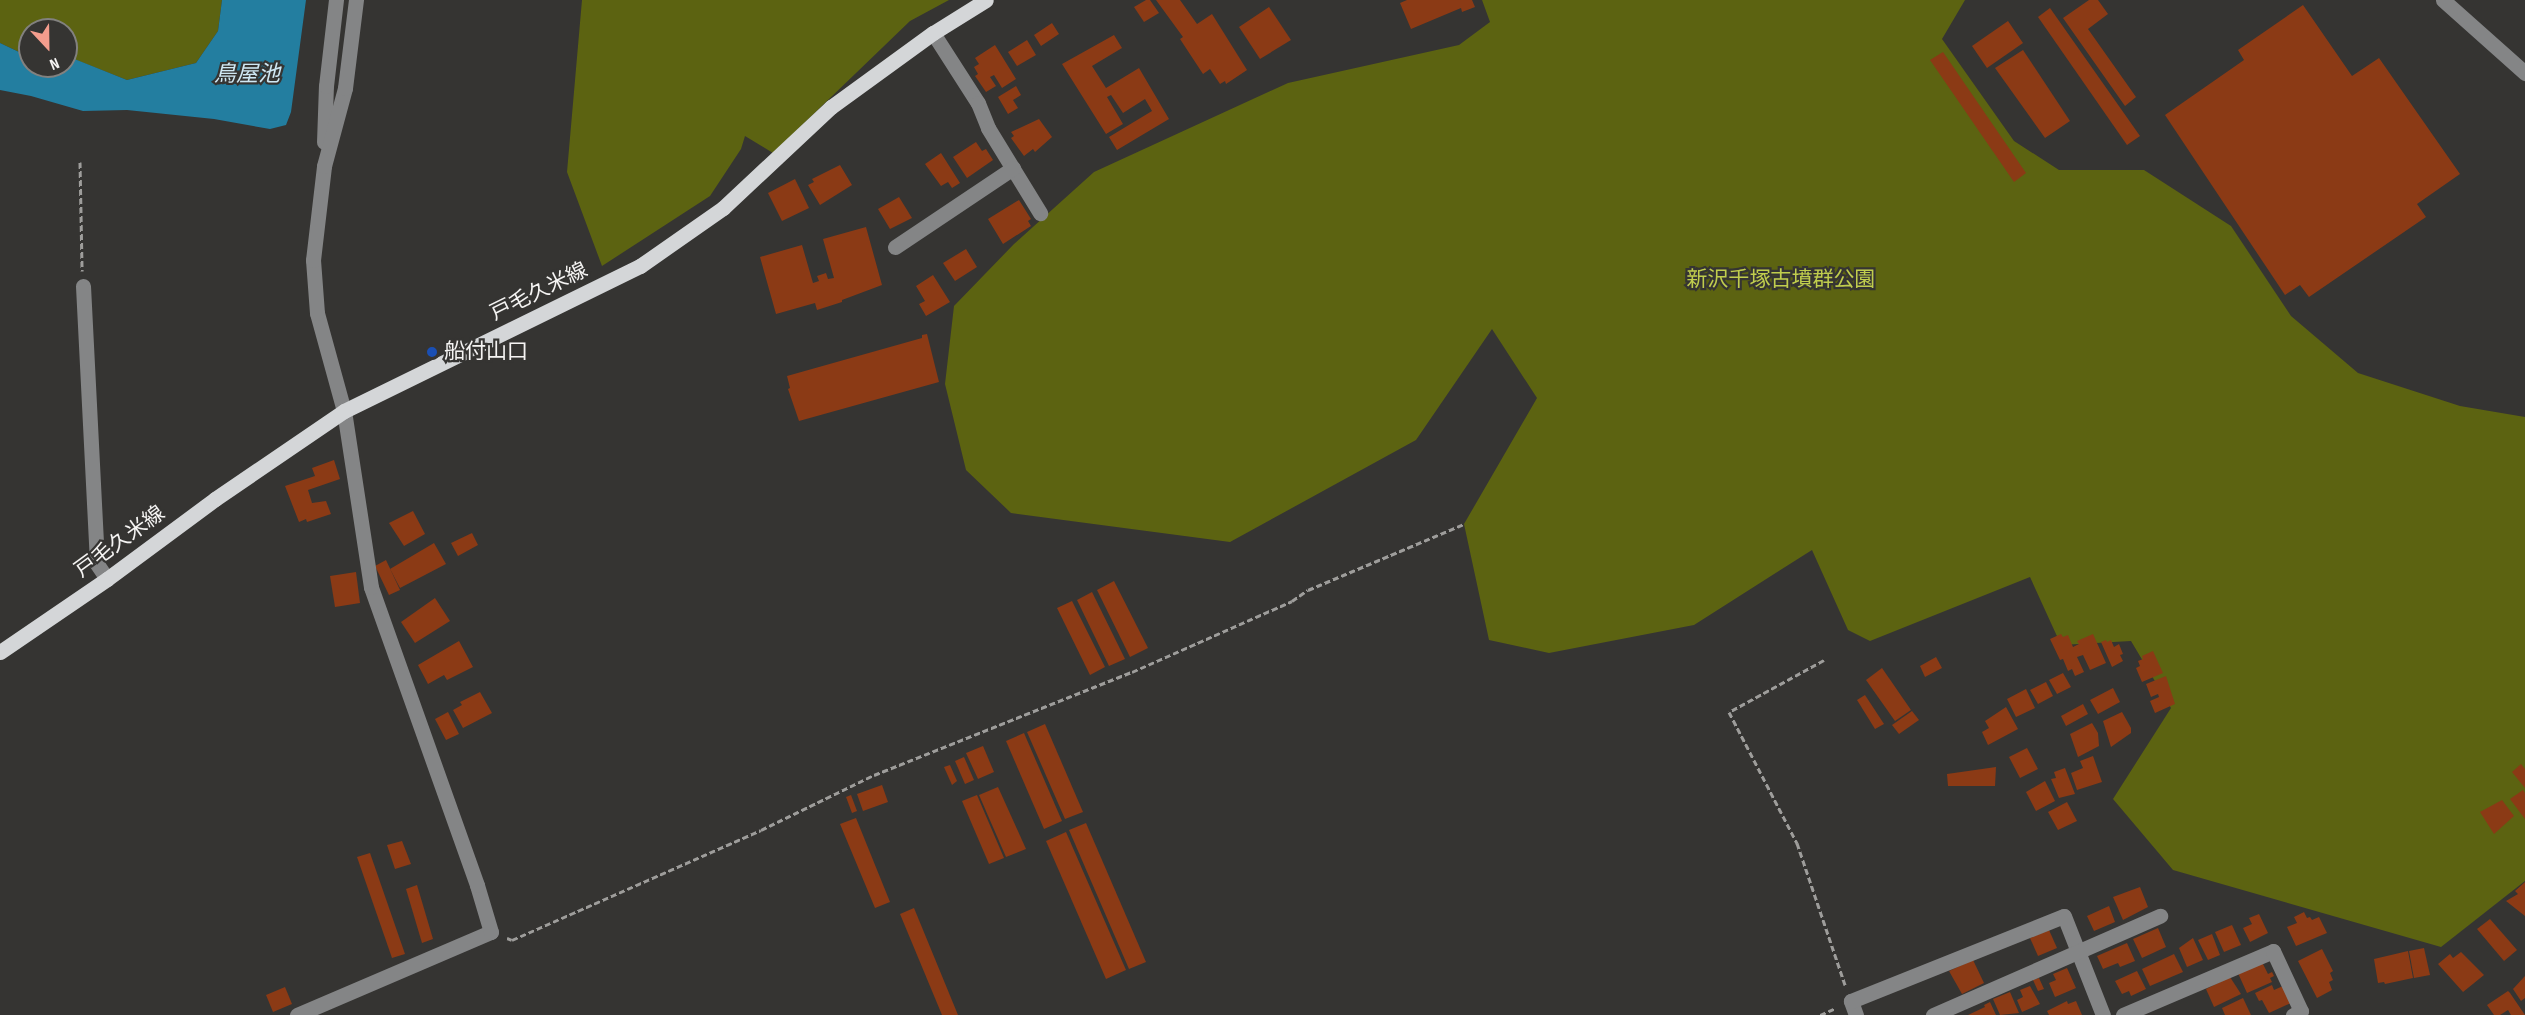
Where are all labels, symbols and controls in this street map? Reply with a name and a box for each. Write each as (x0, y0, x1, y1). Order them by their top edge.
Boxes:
north arrow (18, 18, 78, 78)
text: N (47, 53, 62, 74)
water label: 鳥屋池 (214, 62, 280, 88)
street label: 戸毛久米線 (486, 258, 592, 326)
park label: 新沢千塚古墳群公園 (1687, 267, 1875, 293)
place label: 船付山口 (444, 339, 528, 365)
marker: 船付山口 (425, 345, 439, 359)
street label: 戸毛久米線 (70, 501, 170, 583)

